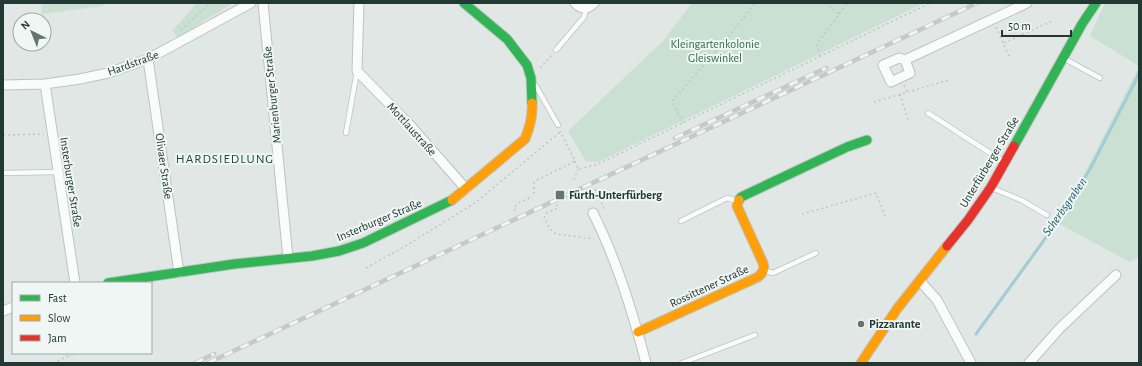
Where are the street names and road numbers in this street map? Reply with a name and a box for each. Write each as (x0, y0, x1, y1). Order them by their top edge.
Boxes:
street label: Marienburger Straße (261, 46, 283, 144)
street label: Hardstraße (106, 48, 160, 78)
street label: Mottlaustraße (385, 100, 439, 158)
street label: Unterfürberger Straße (957, 114, 1021, 210)
street label: Olivaer Straße (153, 132, 175, 200)
street label: Insterburger Straße (58, 136, 84, 228)
street label: Insterburger Straße (335, 197, 423, 243)
street label: Rossittener Straße (668, 262, 750, 310)

